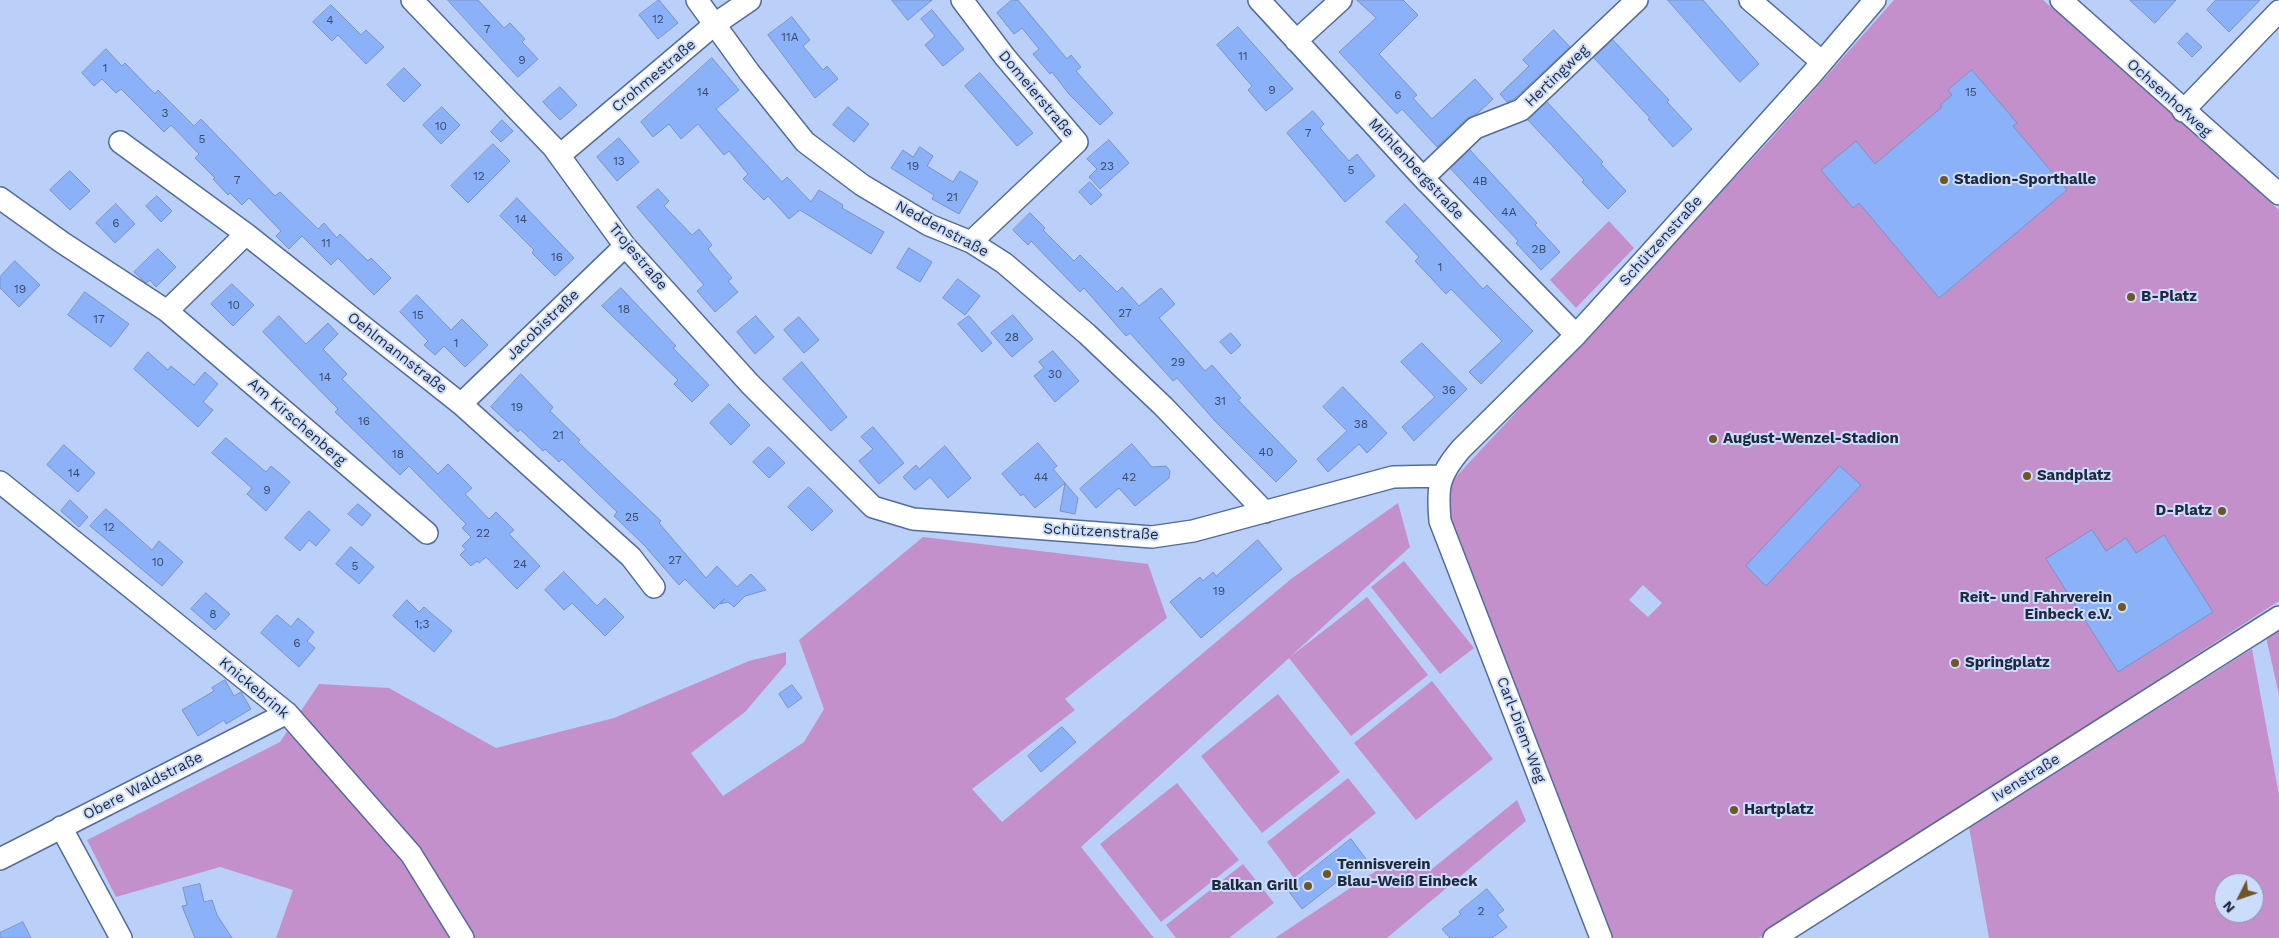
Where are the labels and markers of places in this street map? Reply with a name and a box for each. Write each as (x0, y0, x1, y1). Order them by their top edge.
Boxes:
place label: Stadion-Sporthalle (1954, 171, 2096, 189)
marker: Stadion-Sporthalle (1938, 174, 1950, 186)
place label: B-Platz (2141, 288, 2197, 306)
marker: B-Platz (2125, 291, 2137, 303)
place label: August-Wenzel-Stadion (1723, 430, 1899, 448)
marker: August-Wenzel-Stadion (1707, 433, 1719, 445)
place label: Sandplatz (2037, 467, 2111, 485)
marker: Sandplatz (2021, 470, 2033, 482)
place label: D-Platz (2156, 502, 2212, 520)
marker: D-Platz (2216, 505, 2228, 517)
place label: Reit- und Fahrverein Einbeck e.V. (1959, 589, 2112, 624)
marker: Reit- und Fahrverein Einbeck e.V. (2116, 601, 2128, 613)
place label: Springplatz (1965, 654, 2050, 672)
marker: Springplatz (1949, 657, 1961, 669)
place label: Hartplatz (1744, 801, 1814, 819)
marker: Hartplatz (1728, 804, 1740, 816)
place label: Tennisverein Blau-Weiß Einbeck (1337, 856, 1478, 891)
marker: Tennisverein Blau-Weiß Einbeck (1321, 868, 1333, 880)
place label: Balkan Grill (1211, 877, 1298, 895)
marker: Balkan Grill (1302, 880, 1314, 892)

